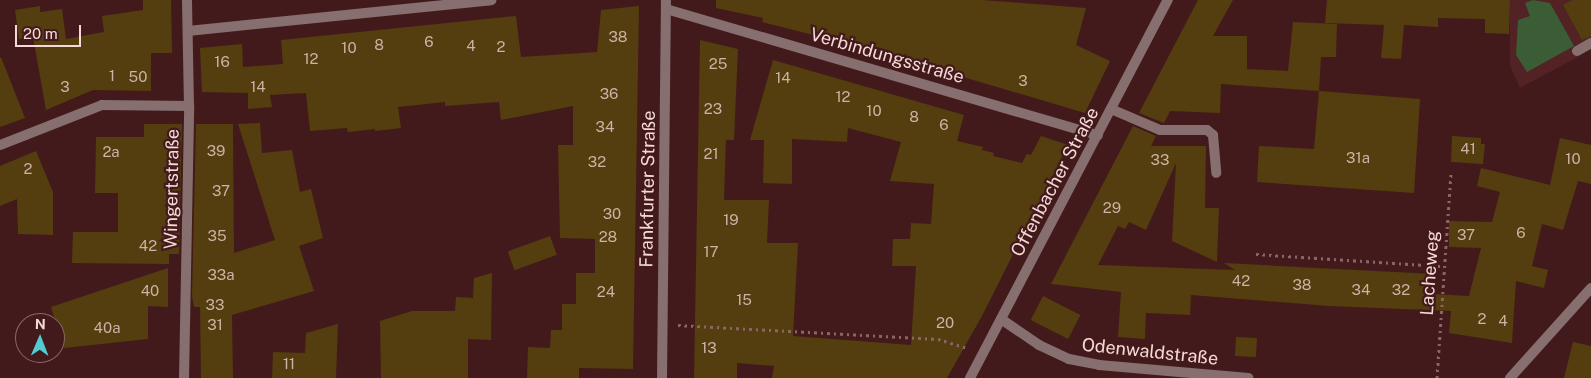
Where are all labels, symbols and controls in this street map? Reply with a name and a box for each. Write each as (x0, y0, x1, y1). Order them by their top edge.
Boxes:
scale bar (18, 15, 84, 47)
street label: Verbindungsstraße (807, 24, 967, 88)
text: 20 m (23, 25, 58, 42)
house number: 38 (608, 28, 628, 46)
house number: 6 (424, 33, 434, 51)
house number: 8 (374, 36, 384, 54)
house number: 4 (466, 37, 476, 55)
house number: 2 (497, 38, 505, 56)
house number: 10 (341, 39, 357, 57)
house number: 12 (303, 50, 319, 68)
house number: 16 (214, 53, 230, 71)
house number: 25 (709, 55, 727, 73)
house number: 1 (109, 67, 115, 85)
house number: 50 (129, 68, 147, 86)
house number: 14 (775, 69, 791, 87)
house number: 3 (1018, 72, 1028, 90)
house number: 3 (60, 78, 70, 96)
house number: 14 (250, 78, 266, 96)
house number: 36 (600, 85, 618, 103)
house number: 12 (835, 88, 851, 106)
house number: 23 (704, 100, 722, 118)
house number: 10 (866, 102, 882, 120)
street label: Offenbacher Straße (1007, 104, 1103, 260)
house number: 8 (909, 108, 919, 126)
street label: Frankfurter Straße (636, 110, 660, 268)
house number: 6 (939, 116, 949, 134)
house number: 34 (596, 118, 614, 136)
street label: Wingertstraße (160, 129, 184, 249)
house number: 41 (1460, 140, 1476, 158)
house number: 39 (207, 142, 225, 160)
house number: 2a (102, 143, 120, 161)
house number: 21 (703, 145, 719, 163)
house number: 31a (1346, 149, 1370, 167)
house number: 10 (1565, 150, 1581, 168)
house number: 33 (1151, 151, 1169, 169)
house number: 32 (588, 153, 606, 171)
house number: 2 (24, 160, 32, 178)
house number: 37 (212, 182, 230, 200)
house number: 29 (1103, 199, 1121, 217)
house number: 30 (603, 205, 621, 223)
house number: 19 (723, 211, 739, 229)
house number: 6 (1516, 224, 1526, 242)
house number: 37 (1457, 226, 1475, 244)
house number: 35 (207, 227, 227, 245)
house number: 28 (599, 228, 617, 246)
street label: Lacheweg (1416, 230, 1444, 316)
house number: 42 (139, 237, 157, 255)
house number: 17 (703, 243, 719, 261)
house number: 33a (207, 266, 235, 284)
house number: 42 (1232, 272, 1250, 290)
house number: 38 (1292, 276, 1312, 294)
house number: 34 (1352, 281, 1370, 299)
house number: 32 (1392, 281, 1410, 299)
house number: 40 (141, 282, 159, 300)
house number: 24 (597, 283, 615, 301)
house number: 15 (736, 291, 752, 309)
house number: 33 (206, 296, 224, 314)
house number: 2 (1478, 310, 1486, 328)
house number: 4 (1498, 312, 1508, 330)
north arrow (15, 313, 65, 363)
house number: 20 (936, 314, 954, 332)
text: N (35, 316, 46, 332)
house number: 31 (207, 316, 223, 334)
house number: 40a (94, 319, 120, 337)
street label: Odenwaldstraße (1081, 334, 1219, 370)
house number: 13 (701, 339, 717, 357)
house number: 11 (283, 355, 295, 373)

